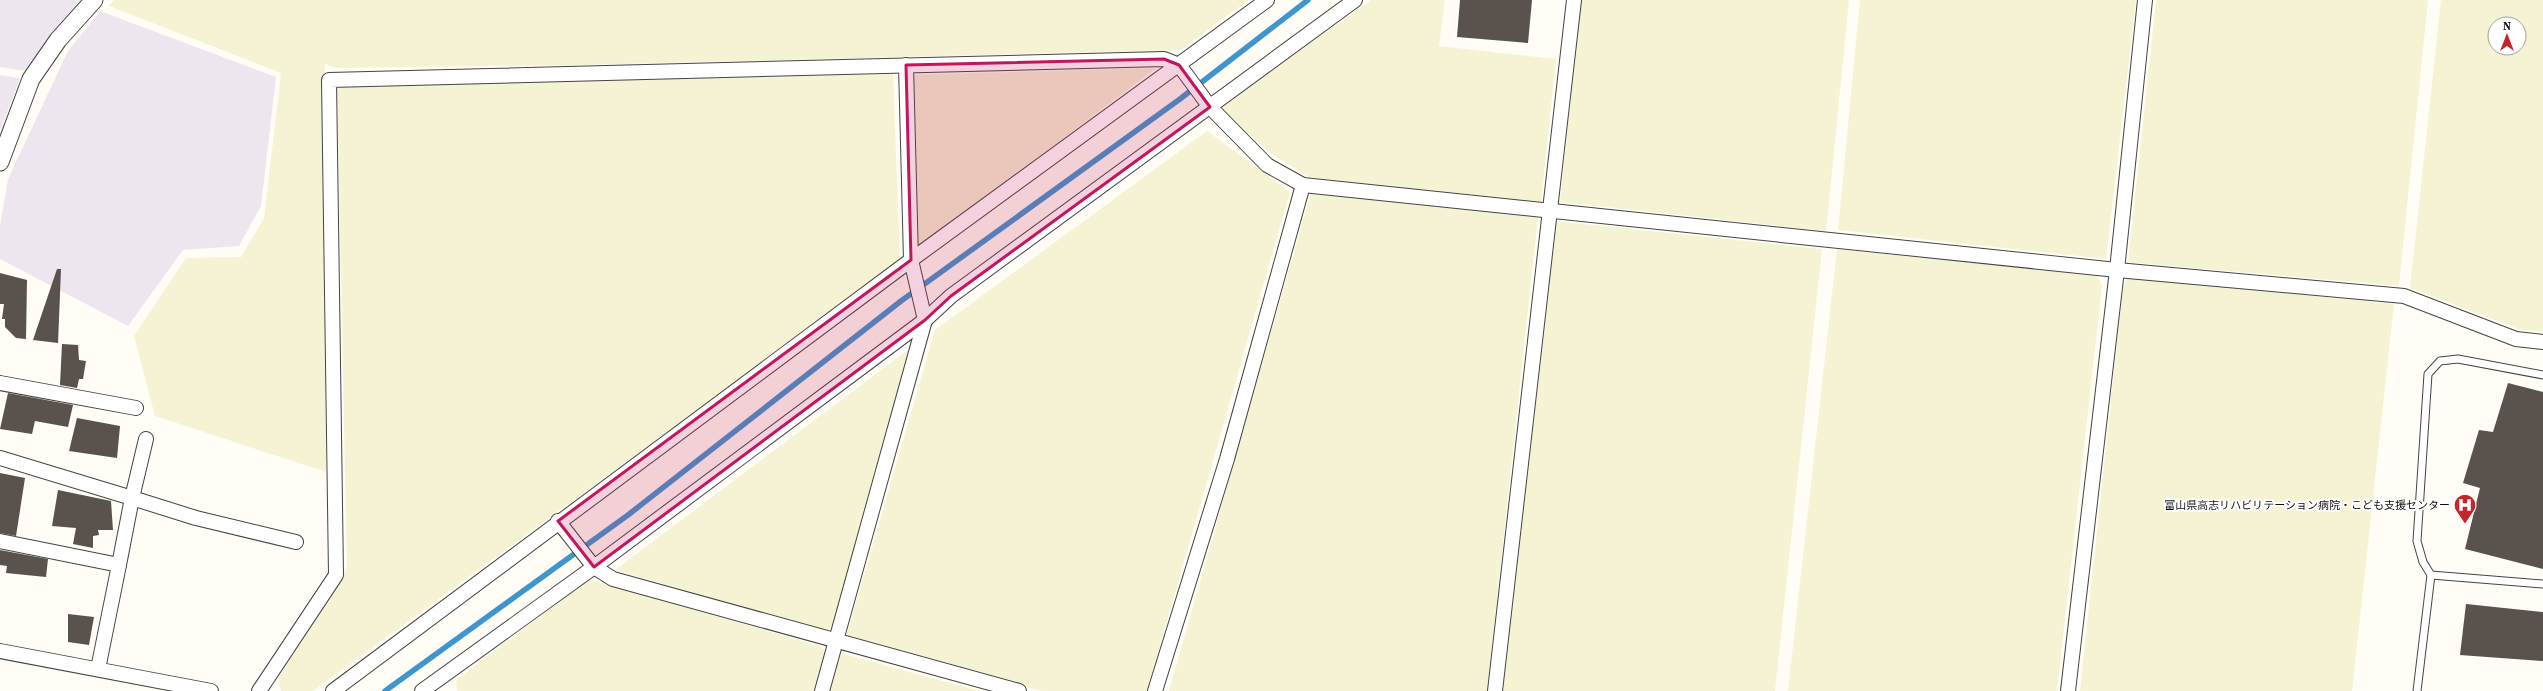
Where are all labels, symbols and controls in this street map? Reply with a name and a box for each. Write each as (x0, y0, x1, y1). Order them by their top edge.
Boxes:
north arrow (2487, 16, 2527, 56)
text: N (2503, 19, 2511, 34)
hospital icon: 富山県高志リハビリテーション病院・こども支援センター (2452, 492, 2478, 525)
place label: 富山県高志リハビリテーション病院・こども支援センター (2164, 498, 2450, 513)

